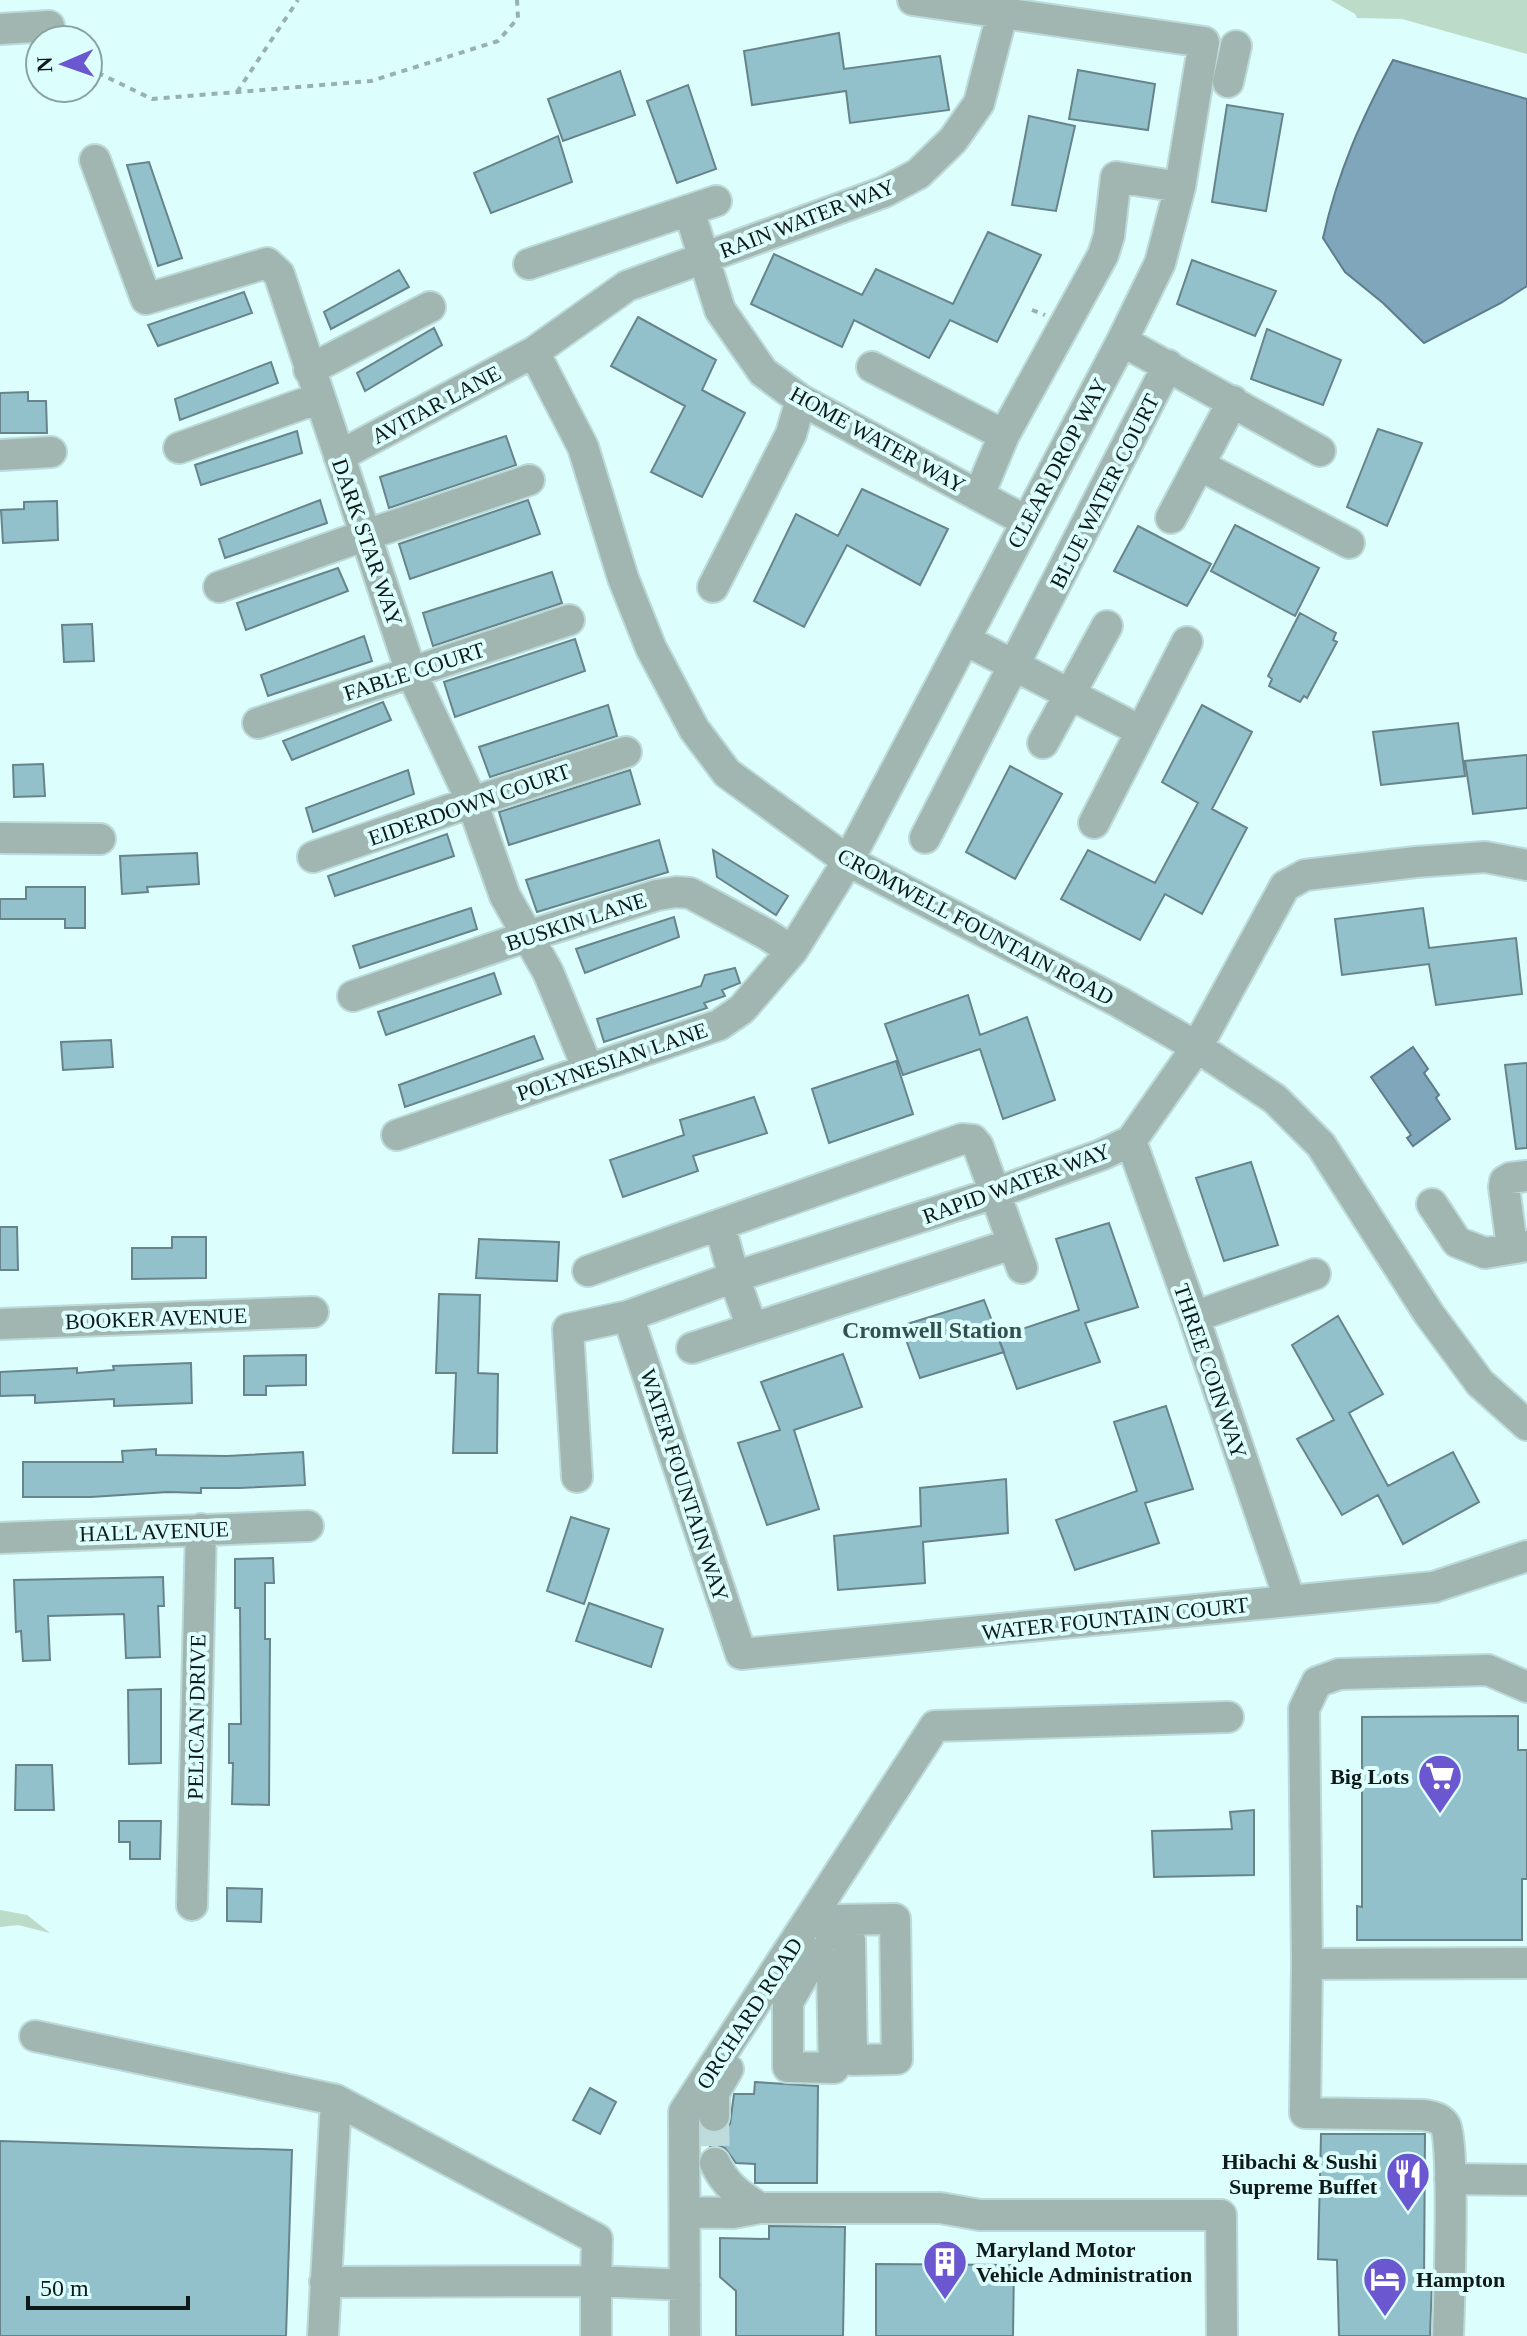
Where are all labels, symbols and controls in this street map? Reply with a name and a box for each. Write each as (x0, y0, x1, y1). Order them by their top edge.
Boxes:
north arrow (24, 24, 104, 104)
text: N (32, 56, 57, 73)
street label: RAIN WATER WAY (716, 174, 898, 263)
street label: AVITAR LANE (367, 360, 505, 449)
street label: CLEAR DROP WAY (1002, 374, 1113, 552)
street label: HOME WATER WAY (786, 381, 970, 498)
street label: BLUE WATER COURT (1045, 389, 1165, 593)
street label: DARK STAR WAY (327, 455, 408, 629)
street label: FABLE COURT (340, 637, 488, 706)
street label: EIDERDOWN COURT (365, 758, 574, 851)
street label: CROMWELL FOUNTAIN ROAD (833, 843, 1118, 1010)
street label: BUSKIN LANE (503, 887, 649, 956)
street label: POLYNESIAN LANE (514, 1017, 711, 1106)
street label: RAPID WATER WAY (919, 1138, 1113, 1229)
street label: THREE COIN WAY (1169, 1280, 1252, 1462)
street label: BOOKER AVENUE (64, 1303, 248, 1334)
district label: Cromwell Station (842, 1317, 1022, 1343)
street label: WATER FOUNTAIN WAY (635, 1366, 734, 1605)
street label: HALL AVENUE (79, 1516, 229, 1547)
street label: WATER FOUNTAIN COURT (980, 1592, 1250, 1645)
street label: PELICAN DRIVE (183, 1634, 210, 1800)
supermarket icon: Big Lots (1416, 1752, 1464, 1815)
place label: Big Lots (1330, 1764, 1409, 1789)
street label: ORCHARD ROAD (691, 1933, 808, 2094)
place label: Hibachi & Sushi Supreme Buffet (1222, 2149, 1378, 2199)
restaurant icon: Hibachi & Sushi Supreme Buffet (1384, 2150, 1432, 2213)
place label: Maryland Motor Vehicle Administration (976, 2237, 1192, 2287)
building icon: Maryland Motor Vehicle Administration (921, 2238, 969, 2301)
hotel icon: Hampton (1361, 2255, 1409, 2318)
scale bar (28, 2260, 188, 2310)
place label: Hampton (1416, 2267, 1505, 2292)
text: 50 m (40, 2275, 89, 2301)

